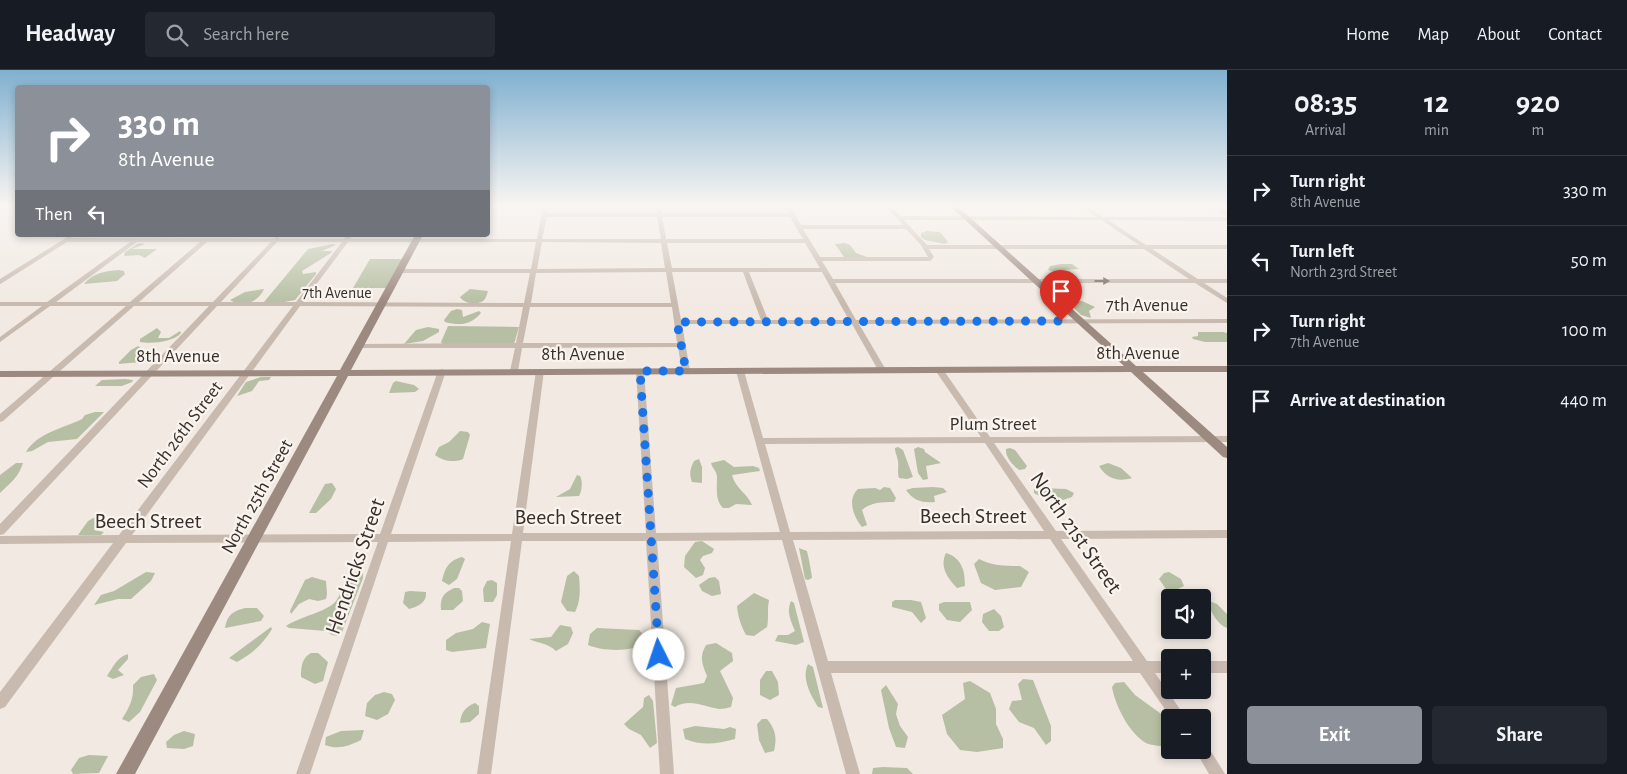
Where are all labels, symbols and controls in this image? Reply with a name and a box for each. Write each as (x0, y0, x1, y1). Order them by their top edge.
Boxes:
search box (145, 12, 495, 57)
icon: search (163, 21, 191, 49)
text: Headway (25, 22, 115, 46)
text: Search here (203, 25, 289, 44)
text: Home (1346, 26, 1389, 44)
text: Map (1417, 26, 1449, 44)
text: About (1477, 26, 1520, 44)
text: Contact (1548, 26, 1602, 44)
text: 08:35 (1294, 88, 1357, 118)
text: 12 (1424, 88, 1449, 118)
text: 920 (1516, 88, 1560, 118)
icon: right (35, 105, 100, 170)
text: 330 m (118, 107, 200, 142)
text: Arrival (1305, 122, 1346, 138)
text: min (1424, 122, 1449, 138)
text: m (1532, 122, 1544, 138)
text: 8th Avenue (118, 148, 215, 170)
text: Turn right (1290, 172, 1365, 191)
icon: right (1247, 177, 1275, 205)
text: 330 m (1563, 181, 1607, 200)
text: 8th Avenue (1290, 194, 1360, 210)
icon: left (83, 200, 111, 228)
text: Then (35, 205, 73, 224)
text: Turn left (1290, 242, 1354, 261)
icon: left (1247, 247, 1275, 275)
text: 50 m (1571, 251, 1607, 270)
text: North 23rd Street (1290, 264, 1397, 280)
pin (1040, 270, 1082, 321)
icon: arrive (1047, 277, 1075, 305)
one-way arrow (1094, 277, 1110, 285)
street label: 7th Avenue (302, 285, 372, 301)
street label: 7th Avenue (1106, 296, 1188, 315)
text: Turn right (1290, 312, 1365, 331)
icon: right (1247, 317, 1275, 345)
text: 100 m (1562, 321, 1607, 340)
text: 7th Avenue (1290, 334, 1359, 350)
street label: 8th Avenue (1096, 344, 1180, 363)
street label: 8th Avenue (541, 345, 625, 364)
street label: 8th Avenue (136, 347, 220, 366)
street label: North 26th Street (134, 378, 226, 492)
icon: arrive (1247, 387, 1275, 415)
text: Arrive at destination (1290, 391, 1446, 410)
text: 440 m (1560, 391, 1607, 410)
street label: Plum Street (949, 415, 1037, 434)
street label: North 25th Street (218, 436, 296, 557)
street label: North 21st Street (1026, 468, 1126, 597)
street label: Hendricks Street (321, 496, 388, 637)
street label: Beech Street (919, 505, 1027, 527)
street label: Beech Street (514, 506, 622, 528)
street label: Beech Street (94, 510, 202, 532)
map controls (1161, 589, 1211, 759)
button: sound (1161, 589, 1211, 639)
position arrow (632, 628, 684, 680)
button: + (1161, 649, 1211, 699)
button: Exit (1247, 706, 1422, 764)
button: Share (1432, 706, 1607, 764)
button: − (1161, 709, 1211, 759)

